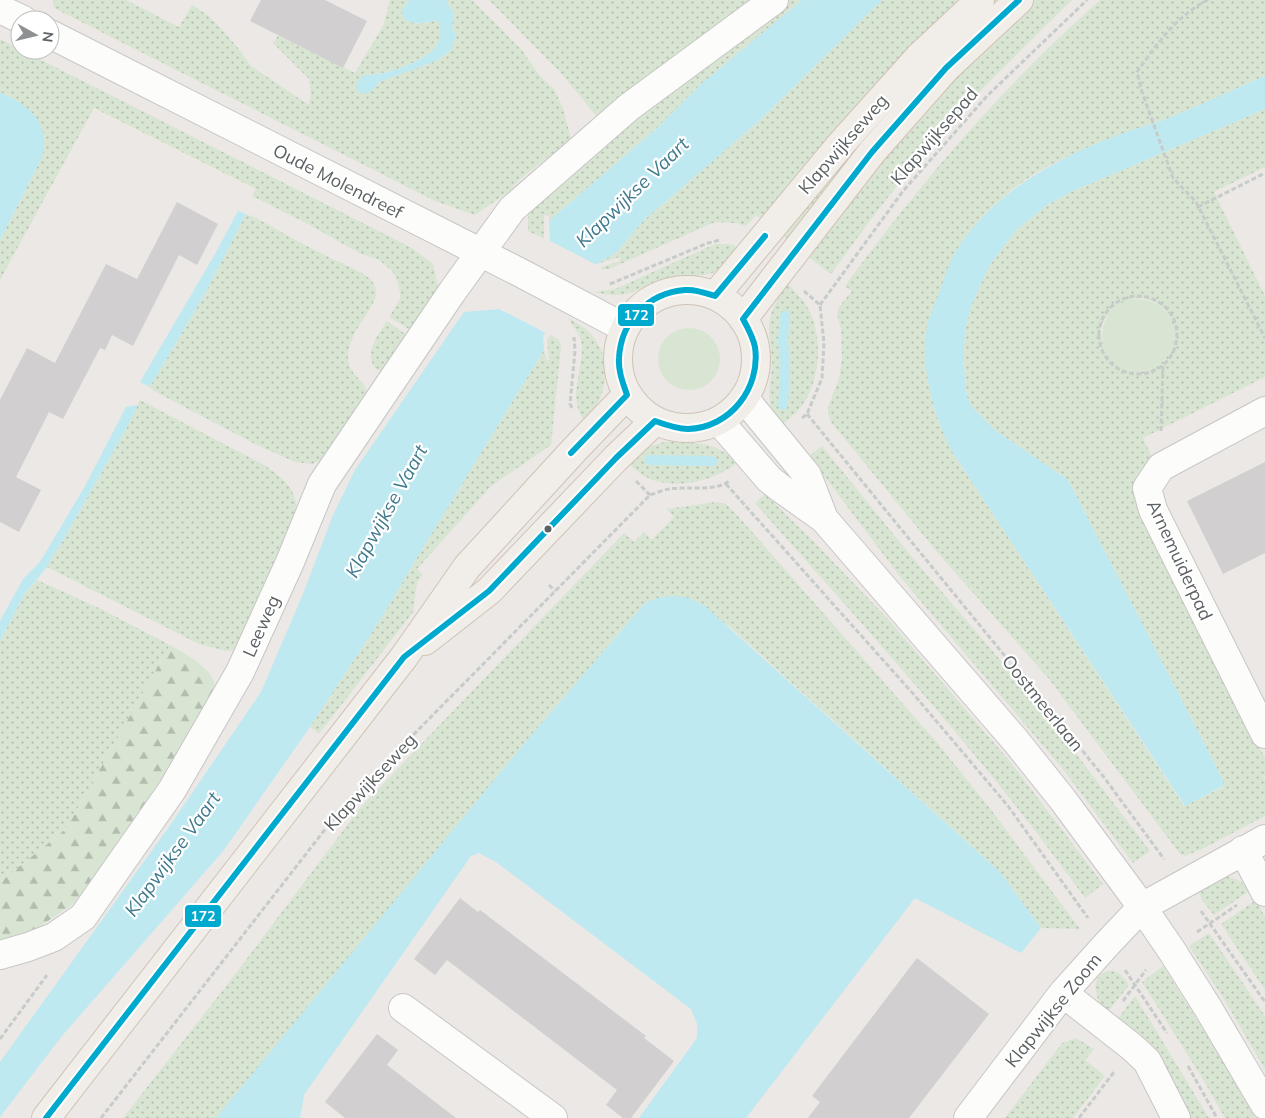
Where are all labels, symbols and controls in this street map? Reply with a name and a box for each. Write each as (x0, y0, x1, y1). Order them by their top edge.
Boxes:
north arrow (10, 10, 60, 60)
text: N (38, 30, 58, 43)
street label: Klapwijksepad (885, 83, 983, 189)
street label: Klapwijkseweg (793, 89, 893, 199)
water label: Klapwijkse Vaart (570, 131, 695, 252)
street label: Oude Molendreef (269, 138, 408, 224)
line badge: 172 (617, 303, 655, 327)
text: 172 (623, 306, 649, 324)
water label: Klapwijkse Vaart (340, 439, 433, 582)
street label: Arnemuiderpad (1142, 496, 1218, 624)
unlabelled marker (543, 524, 553, 534)
street label: Leeweg (237, 591, 285, 661)
street label: Oostmeerlaan (997, 650, 1089, 756)
street label: Klapwijkseweg (319, 728, 421, 836)
water label: Klapwijkse Vaart (119, 786, 226, 921)
line badge: 172 (184, 904, 222, 928)
text: 172 (190, 907, 216, 925)
street label: Klapwijkse Zoom (1000, 948, 1106, 1072)

